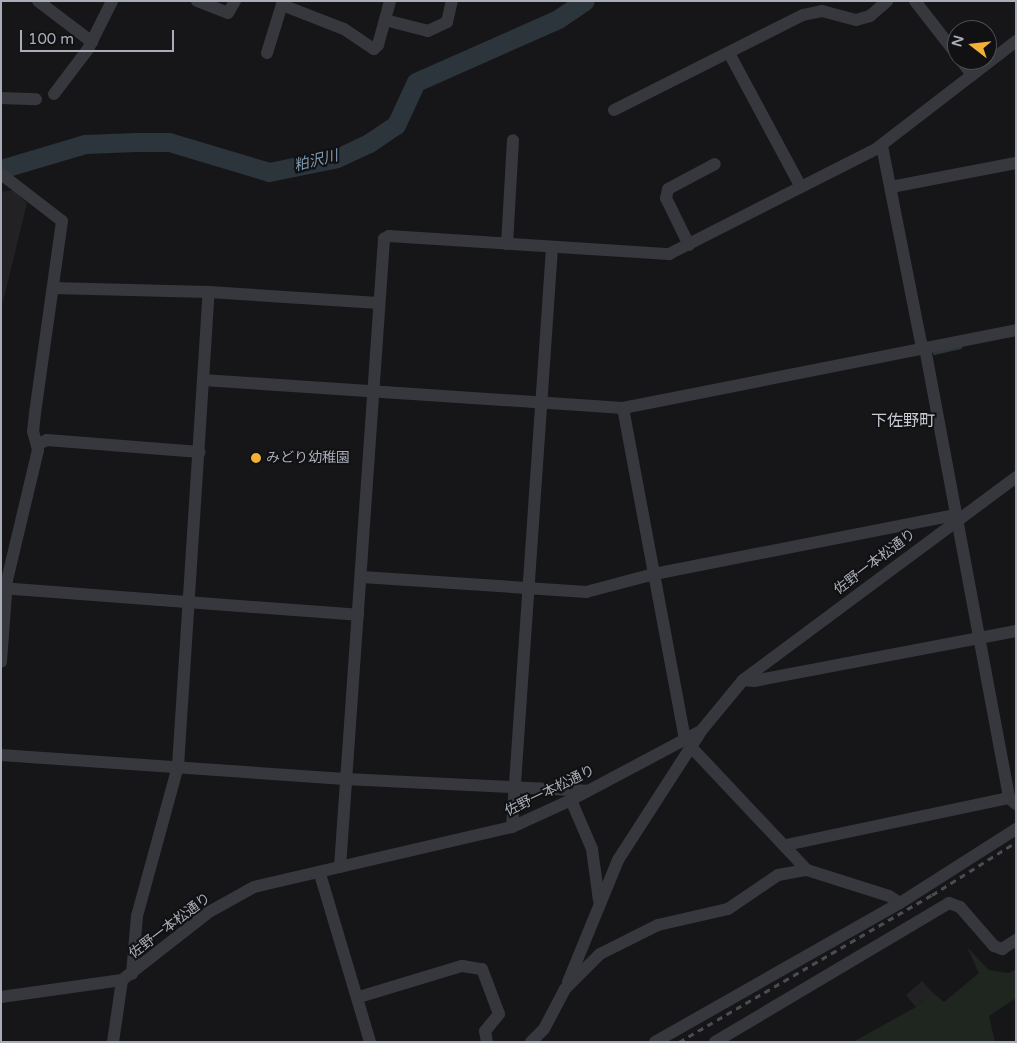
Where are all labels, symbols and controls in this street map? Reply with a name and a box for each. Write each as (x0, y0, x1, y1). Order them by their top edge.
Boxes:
scale bar (22, 20, 176, 52)
north arrow (947, 20, 997, 70)
text: 100 m (28, 30, 74, 48)
text: N (948, 33, 968, 49)
water label: 粕沢川 (292, 147, 340, 175)
district label: 下佐野町 (871, 411, 935, 431)
place label: みどり幼稚園 (266, 450, 350, 466)
marker: みどり幼稚園 (250, 452, 262, 464)
street label: 佐野一本松通り (831, 526, 919, 598)
street label: 佐野一本松通り (502, 762, 598, 820)
street label: 佐野一本松通り (126, 890, 214, 962)

